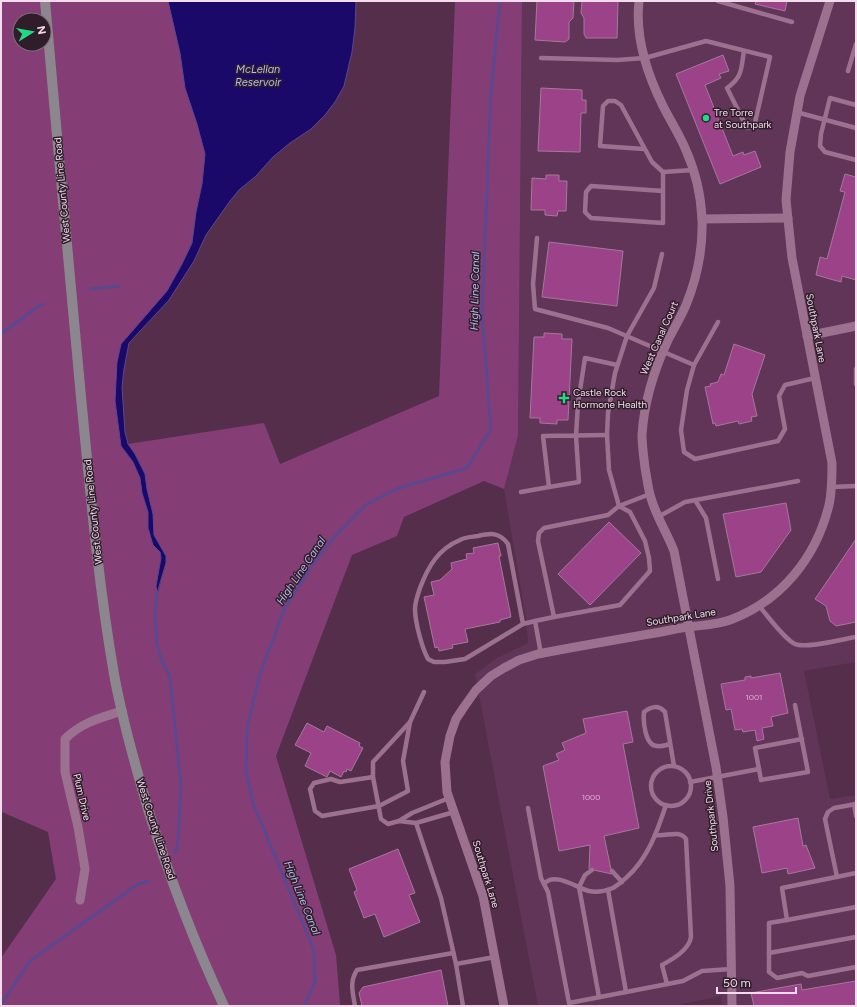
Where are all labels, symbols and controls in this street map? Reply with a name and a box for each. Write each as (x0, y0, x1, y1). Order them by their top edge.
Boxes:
north arrow (12, 12, 52, 52)
text: N (34, 25, 49, 36)
water label: McLellan Reservoir (235, 63, 282, 89)
place label: Tre Torre at Southpark (714, 106, 772, 131)
marker: Tre Torre at Southpark (701, 113, 711, 123)
street label: West County Line Road (51, 137, 73, 243)
water label: High Line Canal (468, 251, 482, 330)
street label: Southpark Lane (803, 292, 829, 364)
street label: West Canal Court (637, 299, 681, 377)
place label: Castle Rock Hormone Health (573, 386, 648, 411)
marker: Castle Rock Hormone Health (558, 392, 570, 404)
street label: West County Line Road (81, 459, 105, 565)
water label: High Line Canal (274, 534, 329, 607)
street label: Southpark Lane (645, 605, 717, 629)
house number: 1001 (746, 692, 762, 702)
street label: Plum Drive (70, 772, 94, 822)
street label: West County Line Road (134, 777, 178, 881)
street label: Southpark Drive (701, 779, 721, 852)
house number: 1000 (582, 792, 600, 802)
street label: Southpark Lane (470, 839, 503, 910)
water label: High Line Canal (281, 859, 323, 937)
scale bar (717, 969, 796, 995)
text: 50 m (723, 976, 751, 990)

